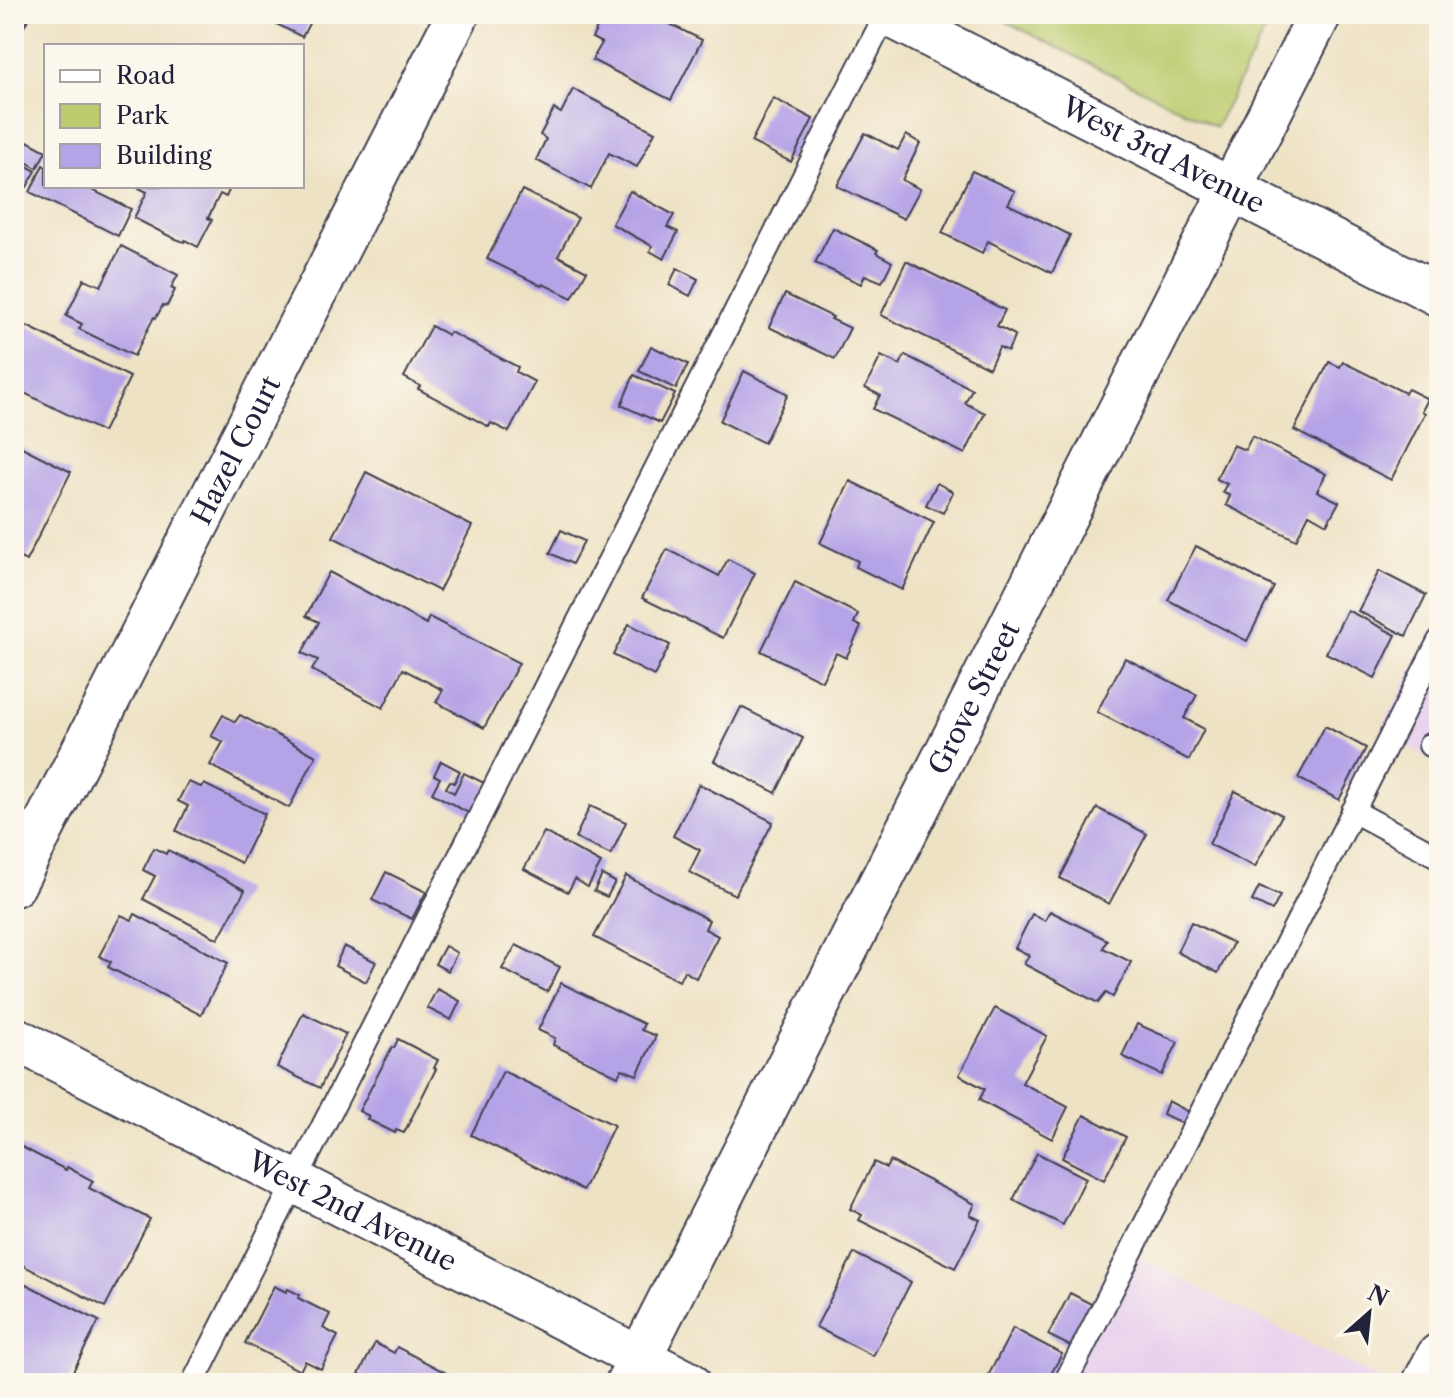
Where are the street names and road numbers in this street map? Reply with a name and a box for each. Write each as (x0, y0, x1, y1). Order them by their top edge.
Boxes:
street label: West 3rd Avenue (1055, 88, 1270, 220)
street label: Hazel Court (184, 370, 288, 530)
street label: Grove Street (921, 615, 1027, 780)
street label: West 2nd Avenue (241, 1143, 462, 1278)

